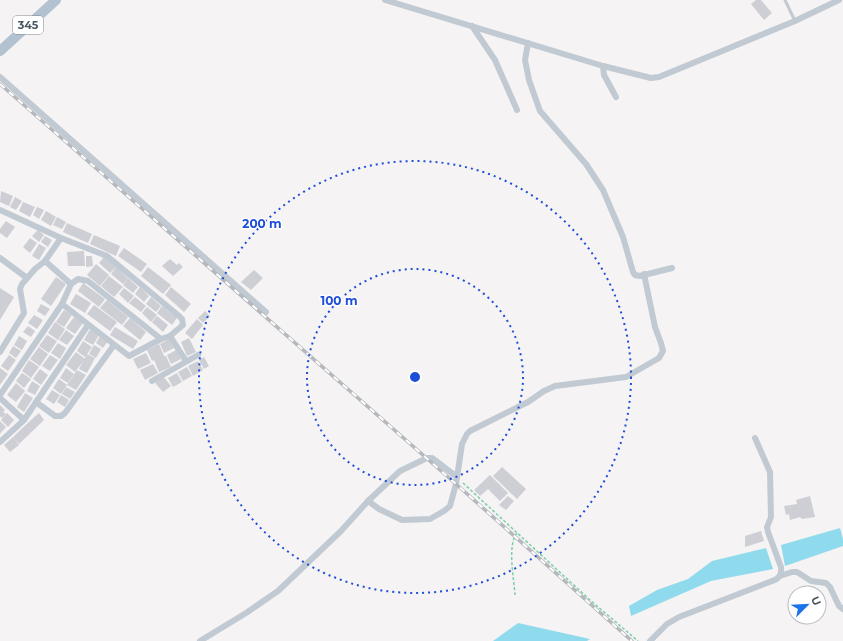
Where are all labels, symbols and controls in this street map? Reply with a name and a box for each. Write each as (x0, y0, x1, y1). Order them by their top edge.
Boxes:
road number: 345 (13, 16, 43, 34)
text: 200 m (242, 216, 282, 231)
text: 100 m (321, 293, 357, 308)
centre of rings (408, 370, 422, 384)
north arrow (787, 585, 827, 625)
text: U (808, 594, 824, 608)

